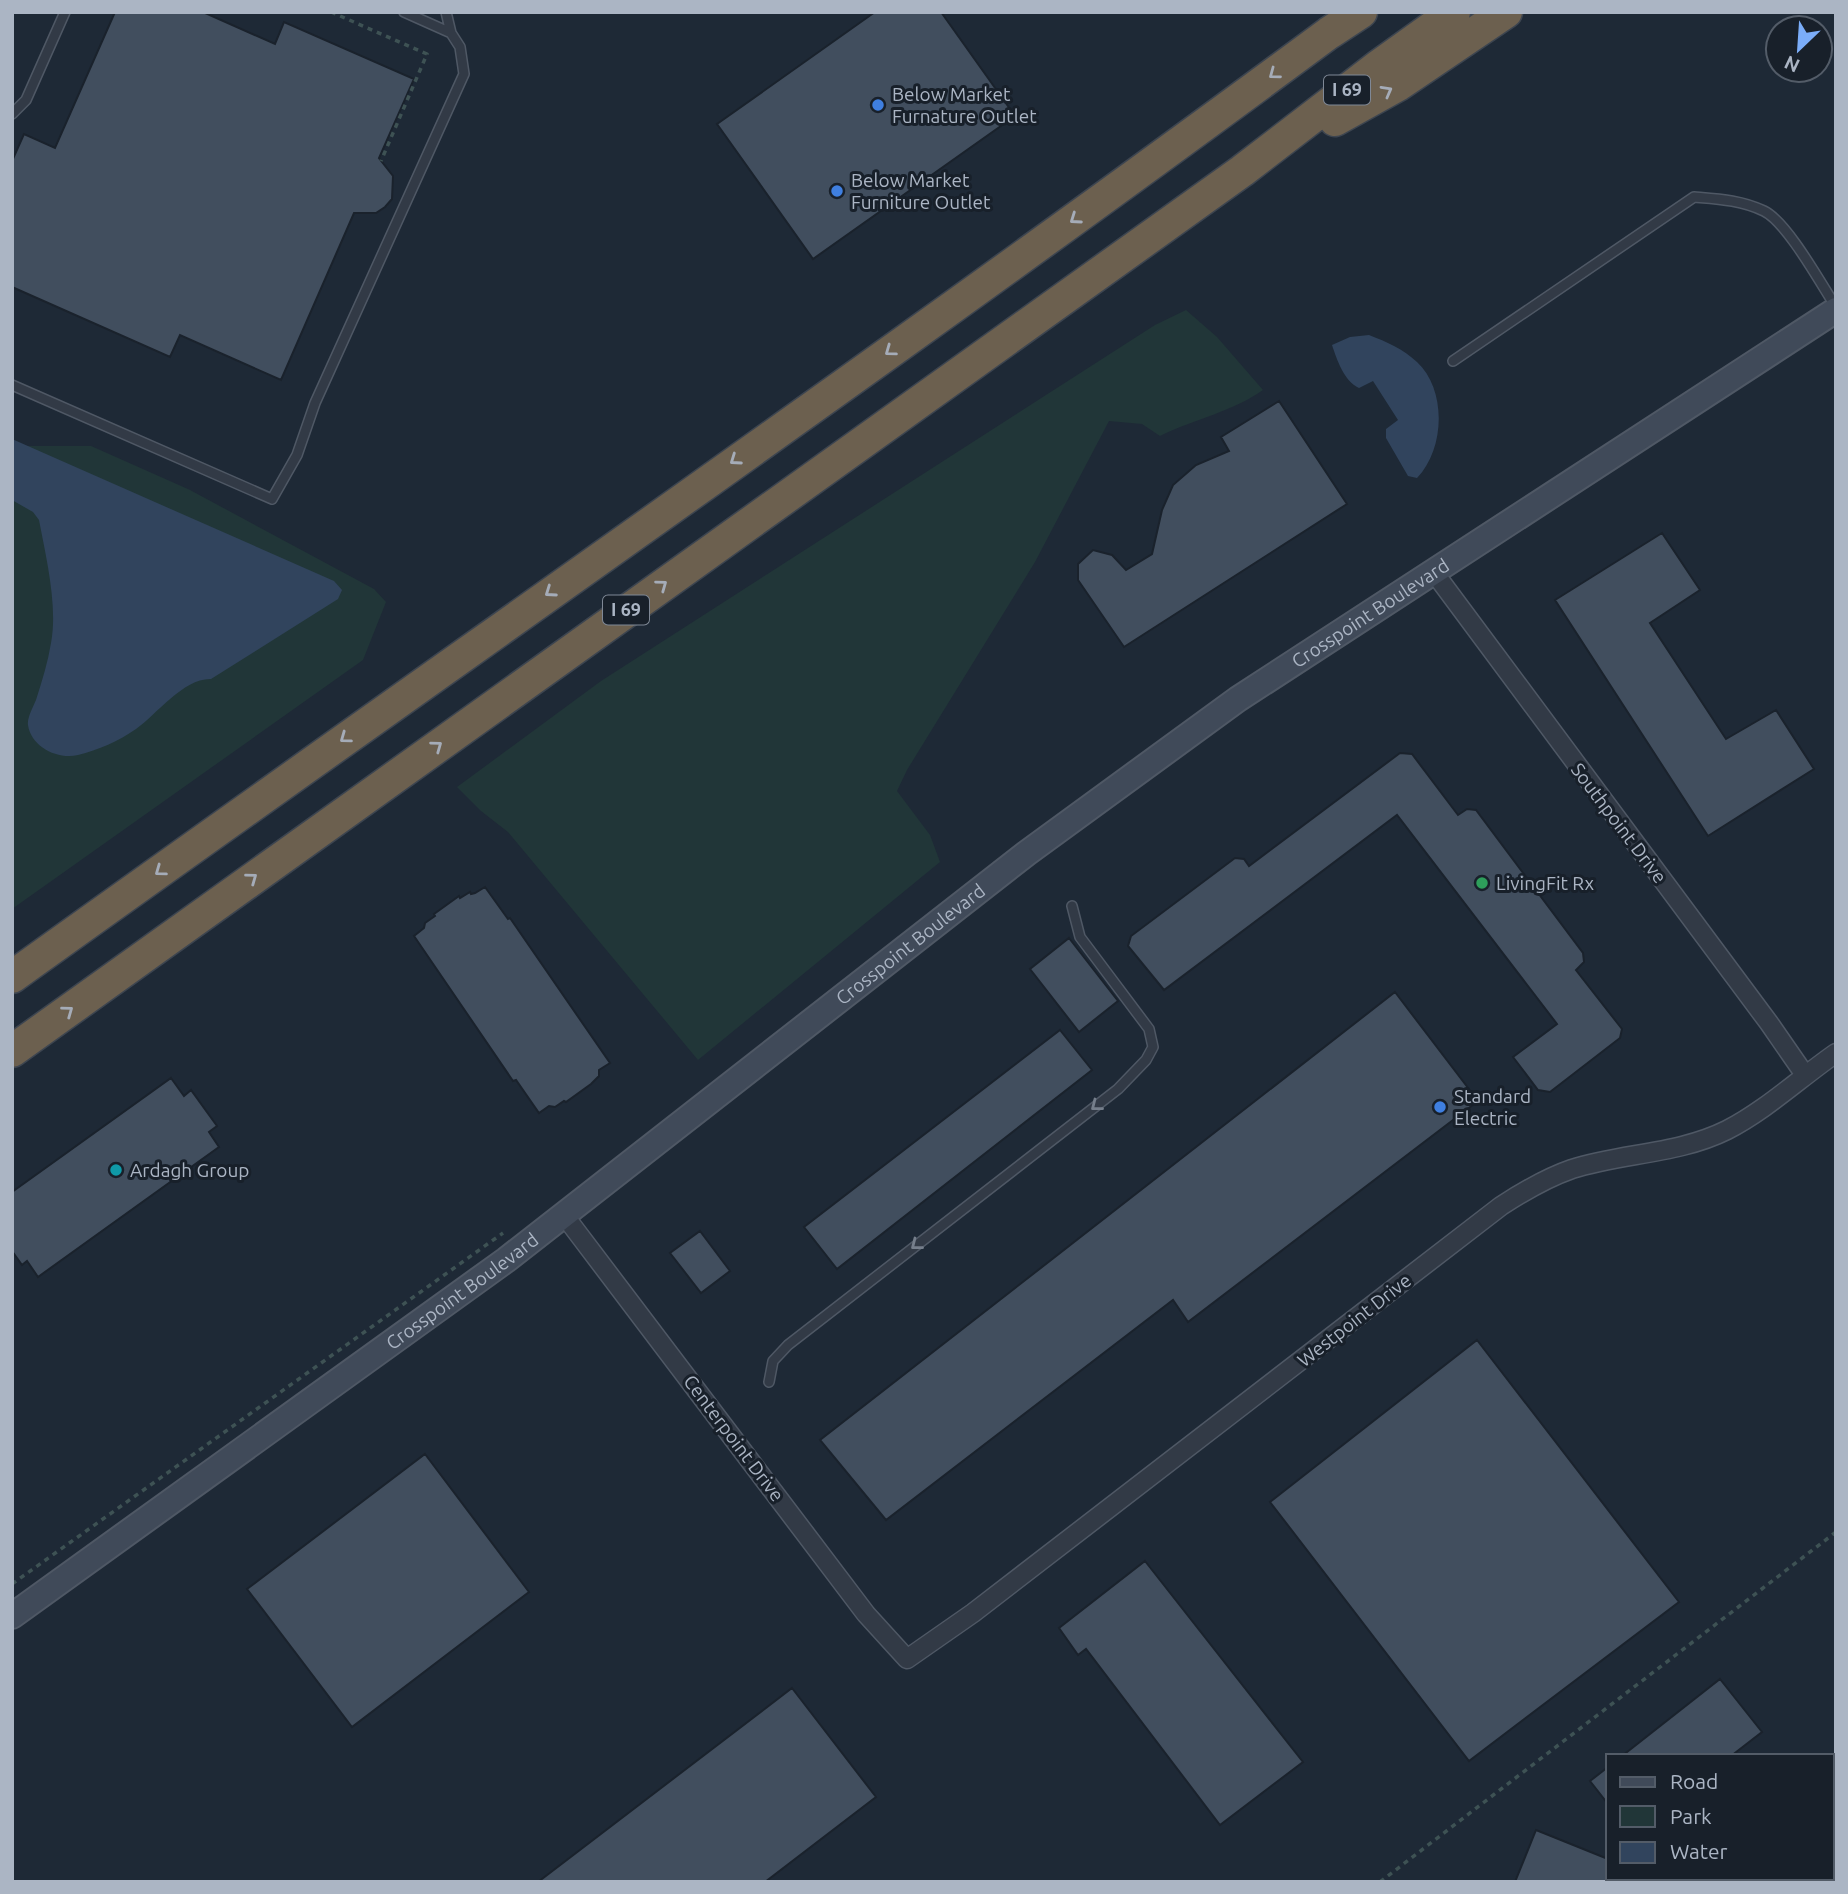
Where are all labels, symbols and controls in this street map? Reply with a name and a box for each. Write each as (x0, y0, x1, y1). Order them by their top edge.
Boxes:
north arrow (1764, 14, 1834, 84)
text: N (1781, 51, 1803, 77)
one-way arrow (1269, 65, 1282, 78)
road number: I 69 (1324, 76, 1370, 104)
place label: Below Market Furnature Outlet (892, 83, 1037, 127)
one-way arrow (1380, 86, 1393, 99)
marker: Below Market Furnature Outlet (870, 97, 886, 113)
place label: Below Market Furniture Outlet (851, 169, 991, 213)
marker: Below Market Furniture Outlet (829, 183, 845, 199)
one-way arrow (1070, 211, 1083, 223)
one-way arrow (885, 343, 898, 355)
one-way arrow (730, 452, 743, 464)
street label: Crosspoint Boulevard (1288, 554, 1453, 672)
one-way arrow (654, 581, 667, 593)
one-way arrow (545, 584, 558, 596)
road number: I 69 (603, 596, 649, 624)
one-way arrow (340, 730, 353, 742)
one-way arrow (429, 741, 442, 754)
street label: Southpoint Drive (1567, 759, 1671, 887)
one-way arrow (155, 863, 168, 875)
place label: LivingFit Rx (1496, 872, 1595, 894)
one-way arrow (244, 874, 257, 886)
marker: LivingFit Rx (1474, 875, 1490, 891)
street label: Crosspoint Boulevard (831, 879, 989, 1009)
one-way arrow (60, 1007, 73, 1019)
place label: Standard Electric (1454, 1085, 1531, 1129)
one-way arrow (1091, 1097, 1103, 1110)
marker: Standard Electric (1432, 1099, 1448, 1115)
place label: Ardagh Group (130, 1159, 249, 1181)
marker: Ardagh Group (108, 1162, 124, 1178)
street label: Crosspoint Boulevard (382, 1228, 542, 1354)
one-way arrow (911, 1237, 924, 1250)
street label: Westpoint Drive (1293, 1269, 1415, 1371)
street label: Centerpoint Drive (679, 1370, 789, 1506)
legend (1606, 1754, 1834, 1880)
text: Road (1670, 1769, 1718, 1793)
text: Park (1670, 1804, 1712, 1828)
text: Water (1670, 1839, 1728, 1863)

